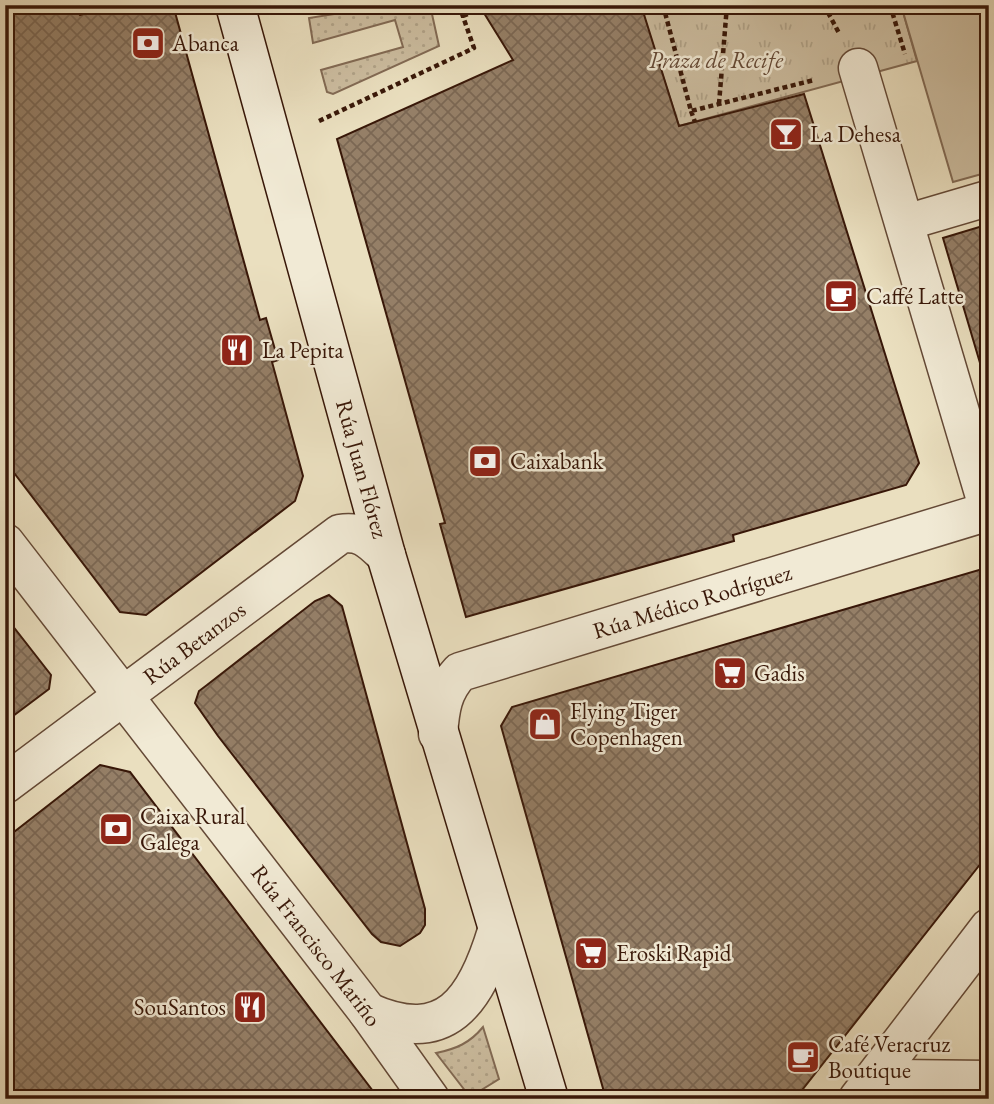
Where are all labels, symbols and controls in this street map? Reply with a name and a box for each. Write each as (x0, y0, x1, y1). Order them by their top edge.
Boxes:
bank icon: Abanca (129, 24, 167, 62)
place label: Abanca (171, 28, 240, 58)
park label: Praza de Recife (649, 45, 784, 75)
bar icon: La Dehesa (767, 115, 805, 153)
place label: La Dehesa (810, 119, 902, 149)
cafe icon: Caffé Latte (822, 277, 860, 315)
place label: Caffé Latte (866, 281, 964, 311)
restaurant icon: La Pepita (218, 331, 256, 369)
place label: La Pepita (262, 335, 345, 365)
street label: Rúa Juan Flórez (329, 396, 396, 542)
bank icon: Caixabank (466, 442, 504, 480)
place label: Caixabank (510, 446, 605, 476)
street label: Rúa Médico Rodríguez (589, 557, 795, 646)
street label: Rúa Betanzos (137, 595, 252, 691)
supermarket icon: Gadis (711, 654, 749, 692)
place label: Gadis (754, 658, 805, 688)
place label: Flying Tiger Copenhagen (570, 696, 683, 752)
shop icon: Flying Tiger Copenhagen (526, 705, 564, 743)
place label: Caixa Rural Galega (140, 801, 246, 857)
bank icon: Caixa Rural Galega (97, 810, 135, 848)
street label: Rúa Francisco Mariño (244, 859, 389, 1032)
supermarket icon: Eroski Rapid (572, 934, 610, 972)
place label: Eroski Rapid (616, 938, 732, 968)
restaurant icon: SouSantos (231, 988, 269, 1026)
place label: SouSantos (134, 992, 226, 1022)
place label: Café Veracruz Boutique (828, 1029, 951, 1085)
cafe icon: Café Veracruz Boutique (784, 1038, 822, 1076)

